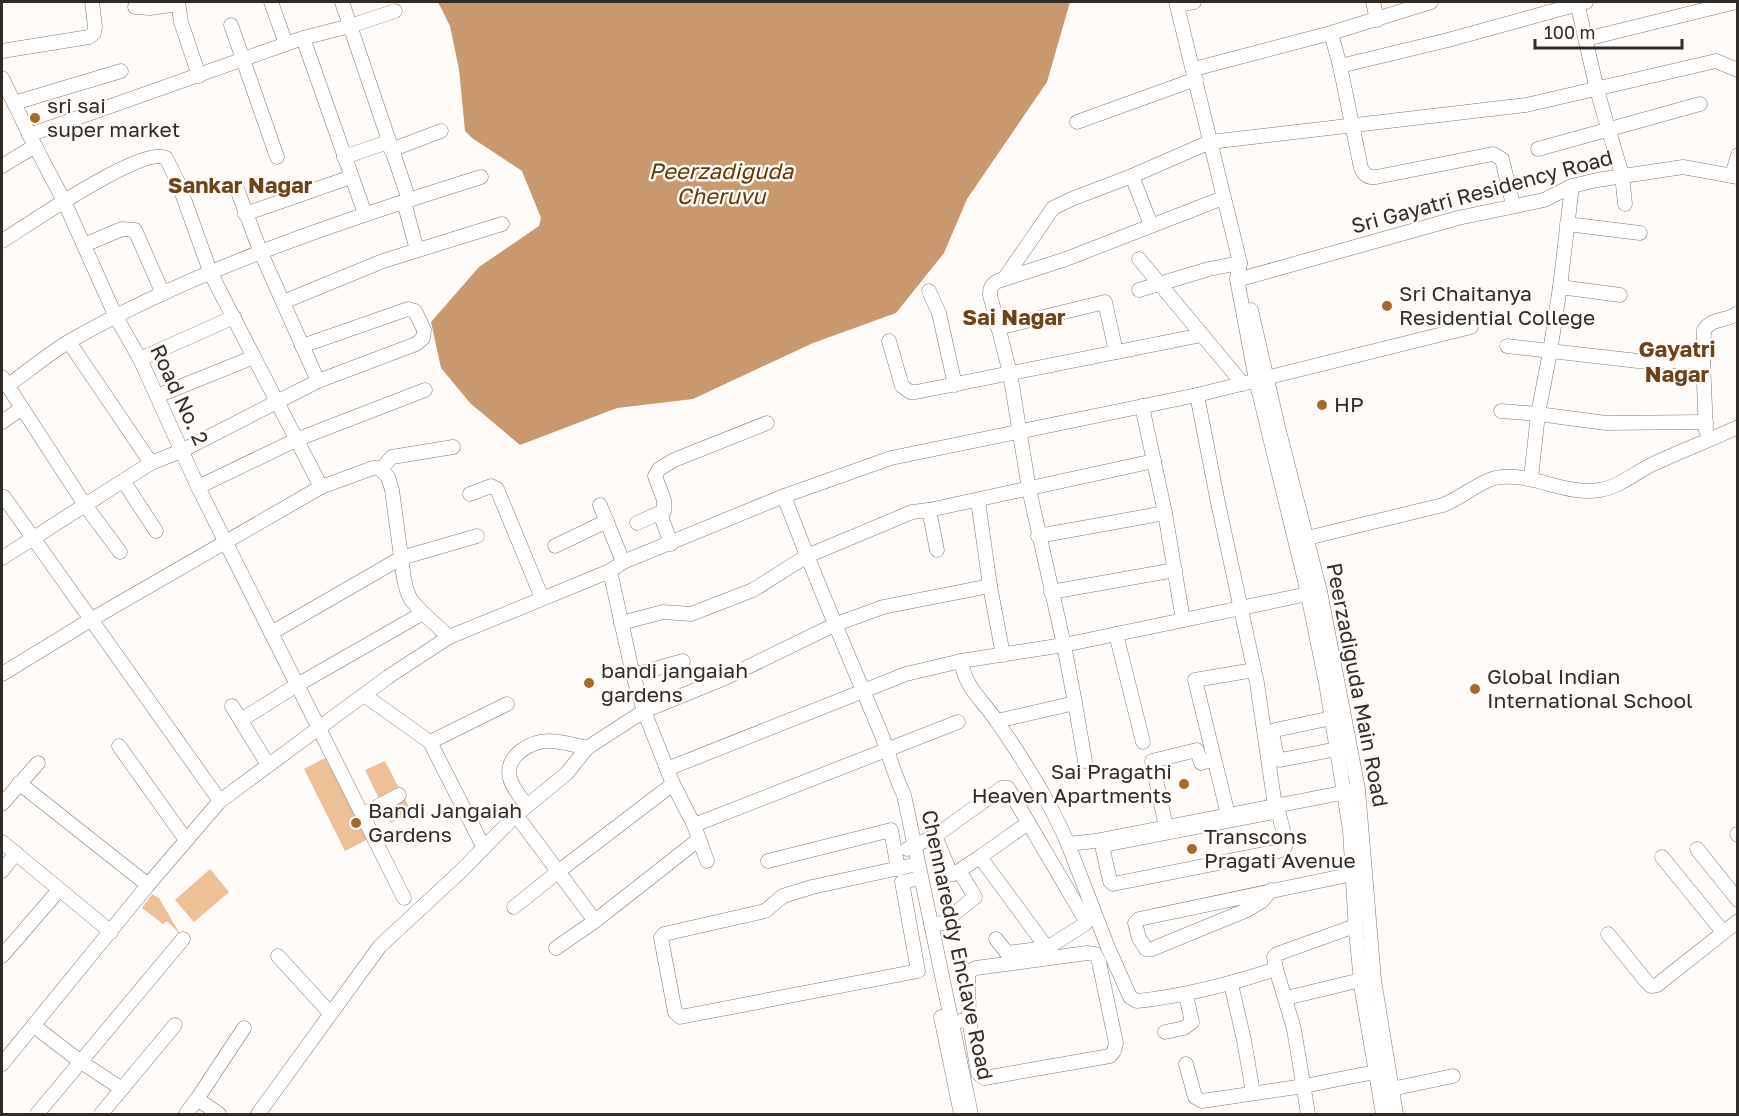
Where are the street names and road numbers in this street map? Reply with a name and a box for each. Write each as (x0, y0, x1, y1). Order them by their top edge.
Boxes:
street label: Sri Gayatri Residency Road (1348, 144, 1615, 238)
street label: Road No. 2 (145, 340, 215, 449)
street label: Peerzadiguda Main Road (1322, 560, 1394, 809)
street label: Chennareddy Enclave Road (917, 807, 999, 1082)

